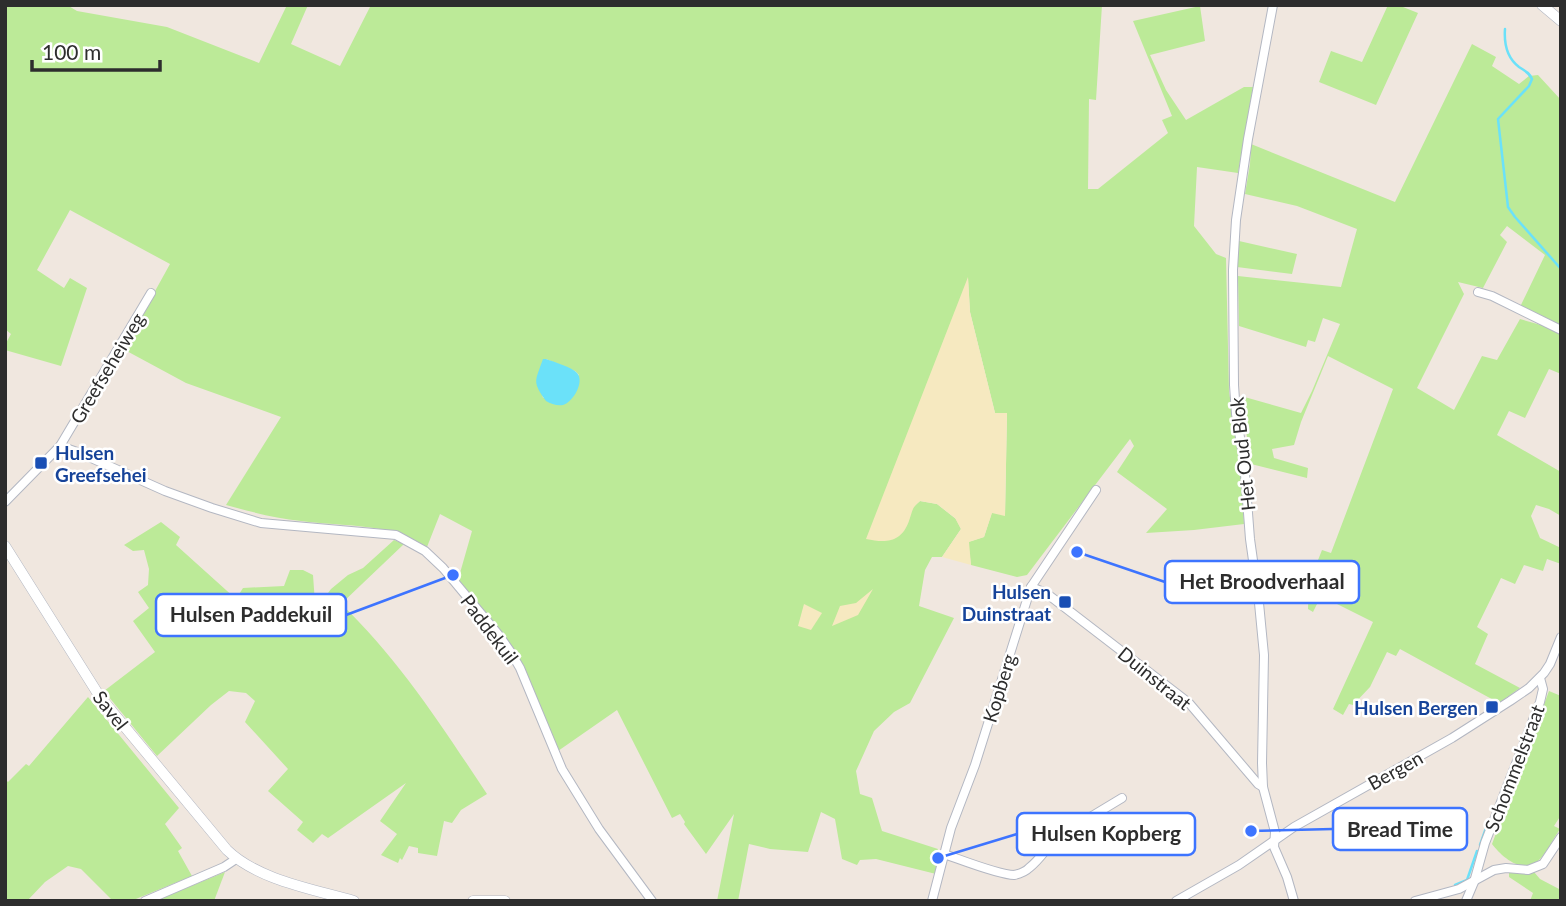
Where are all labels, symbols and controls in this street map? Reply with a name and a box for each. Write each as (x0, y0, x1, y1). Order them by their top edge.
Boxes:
scale bar (32, 28, 159, 72)
text: 100 m (42, 39, 101, 64)
street label: Greefseheiweg (65, 308, 149, 428)
street label: Het Oud Blok (1225, 396, 1259, 512)
place label: Hulsen Greefsehei (55, 441, 147, 486)
marker: Hulsen Greefsehei (33, 455, 49, 471)
callout: Het Broodverhaal (1165, 561, 1359, 603)
text: Het Broodverhaal (1179, 568, 1345, 593)
place label: Hulsen Duinstraat (962, 580, 1051, 625)
street label: Paddekuil (456, 590, 524, 668)
callout: Hulsen Paddekuil (156, 594, 346, 636)
marker: Hulsen Duinstraat (1057, 594, 1073, 610)
text: Hulsen Paddekuil (170, 601, 332, 626)
street label: Duinstraat (1114, 642, 1196, 715)
street label: Kopberg (978, 651, 1020, 725)
street label: Savel (89, 686, 133, 734)
place label: Hulsen Bergen (1354, 696, 1478, 719)
marker: Hulsen Bergen (1484, 699, 1500, 715)
street label: Schommelstraat (1479, 701, 1549, 835)
street label: Bergen (1364, 746, 1426, 794)
callout: Bread Time (1333, 808, 1467, 850)
callout: Hulsen Kopberg (1017, 813, 1195, 855)
text: Bread Time (1347, 816, 1453, 841)
text: Hulsen Kopberg (1031, 820, 1181, 845)

